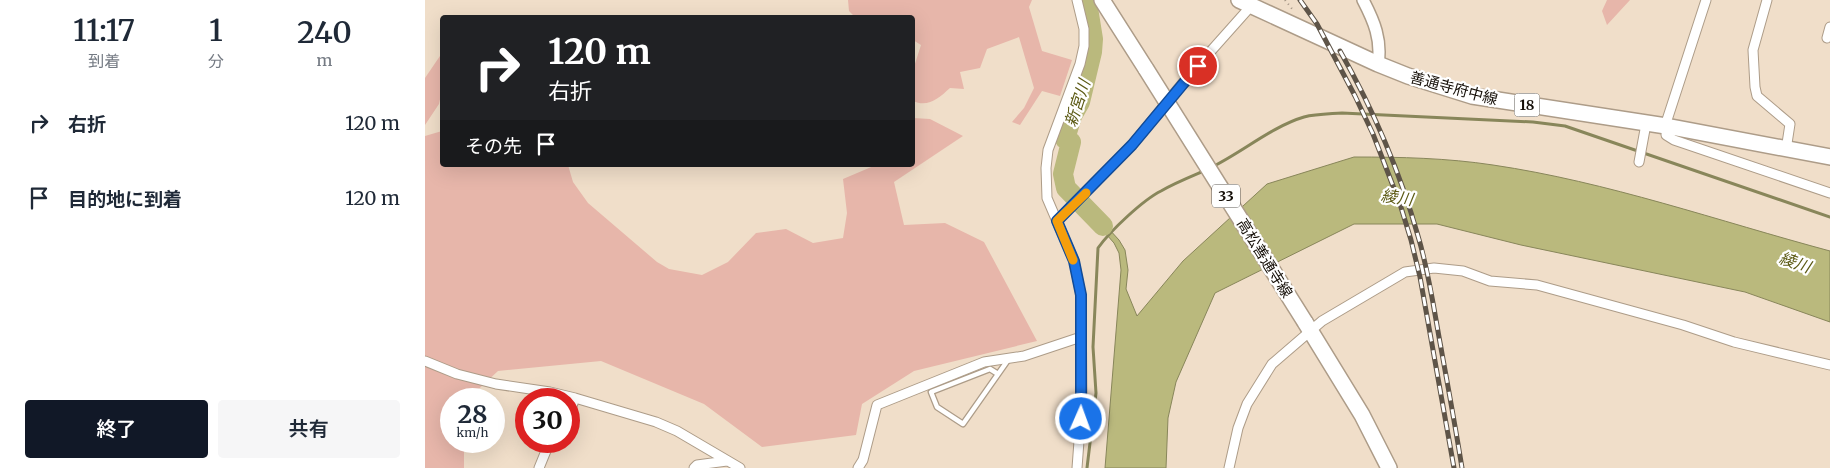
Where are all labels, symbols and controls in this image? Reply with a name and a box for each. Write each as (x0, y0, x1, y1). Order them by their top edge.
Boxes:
text: 11:17 (73, 11, 135, 49)
text: 1 (209, 11, 223, 49)
text: 240 (297, 13, 352, 51)
text: 120 m (548, 30, 651, 74)
icon: right (465, 35, 530, 100)
pin (1177, 45, 1219, 87)
text: m (317, 50, 332, 70)
text: 到着 (88, 51, 120, 71)
text: 分 (208, 51, 224, 71)
icon: arrive (1184, 52, 1212, 80)
street label: 善通寺府中線 (1408, 67, 1500, 109)
water label: 新宮川 (1060, 75, 1095, 129)
text: 右折 (548, 77, 592, 105)
road number: 18 (1515, 94, 1539, 116)
icon: right (25, 109, 53, 137)
text: 120 m (345, 111, 400, 135)
text: 右折 (68, 112, 106, 136)
icon: arrive (532, 130, 560, 158)
text: その先 (465, 134, 522, 158)
icon: arrive (25, 184, 53, 212)
road number: 33 (1212, 185, 1240, 208)
water label: 綾川 (1380, 185, 1416, 209)
text: 120 m (345, 186, 400, 210)
text: 目的地に到着 (68, 187, 182, 211)
street label: 高松善通寺線 (1233, 215, 1297, 301)
water label: 綾川 (1777, 247, 1815, 277)
speed limit sign: 30 (515, 388, 580, 453)
position arrow (1054, 392, 1106, 444)
text: 28 (457, 398, 488, 430)
button: 終了 (25, 400, 208, 458)
button: 共有 (218, 400, 400, 458)
text: km/h (457, 425, 488, 440)

